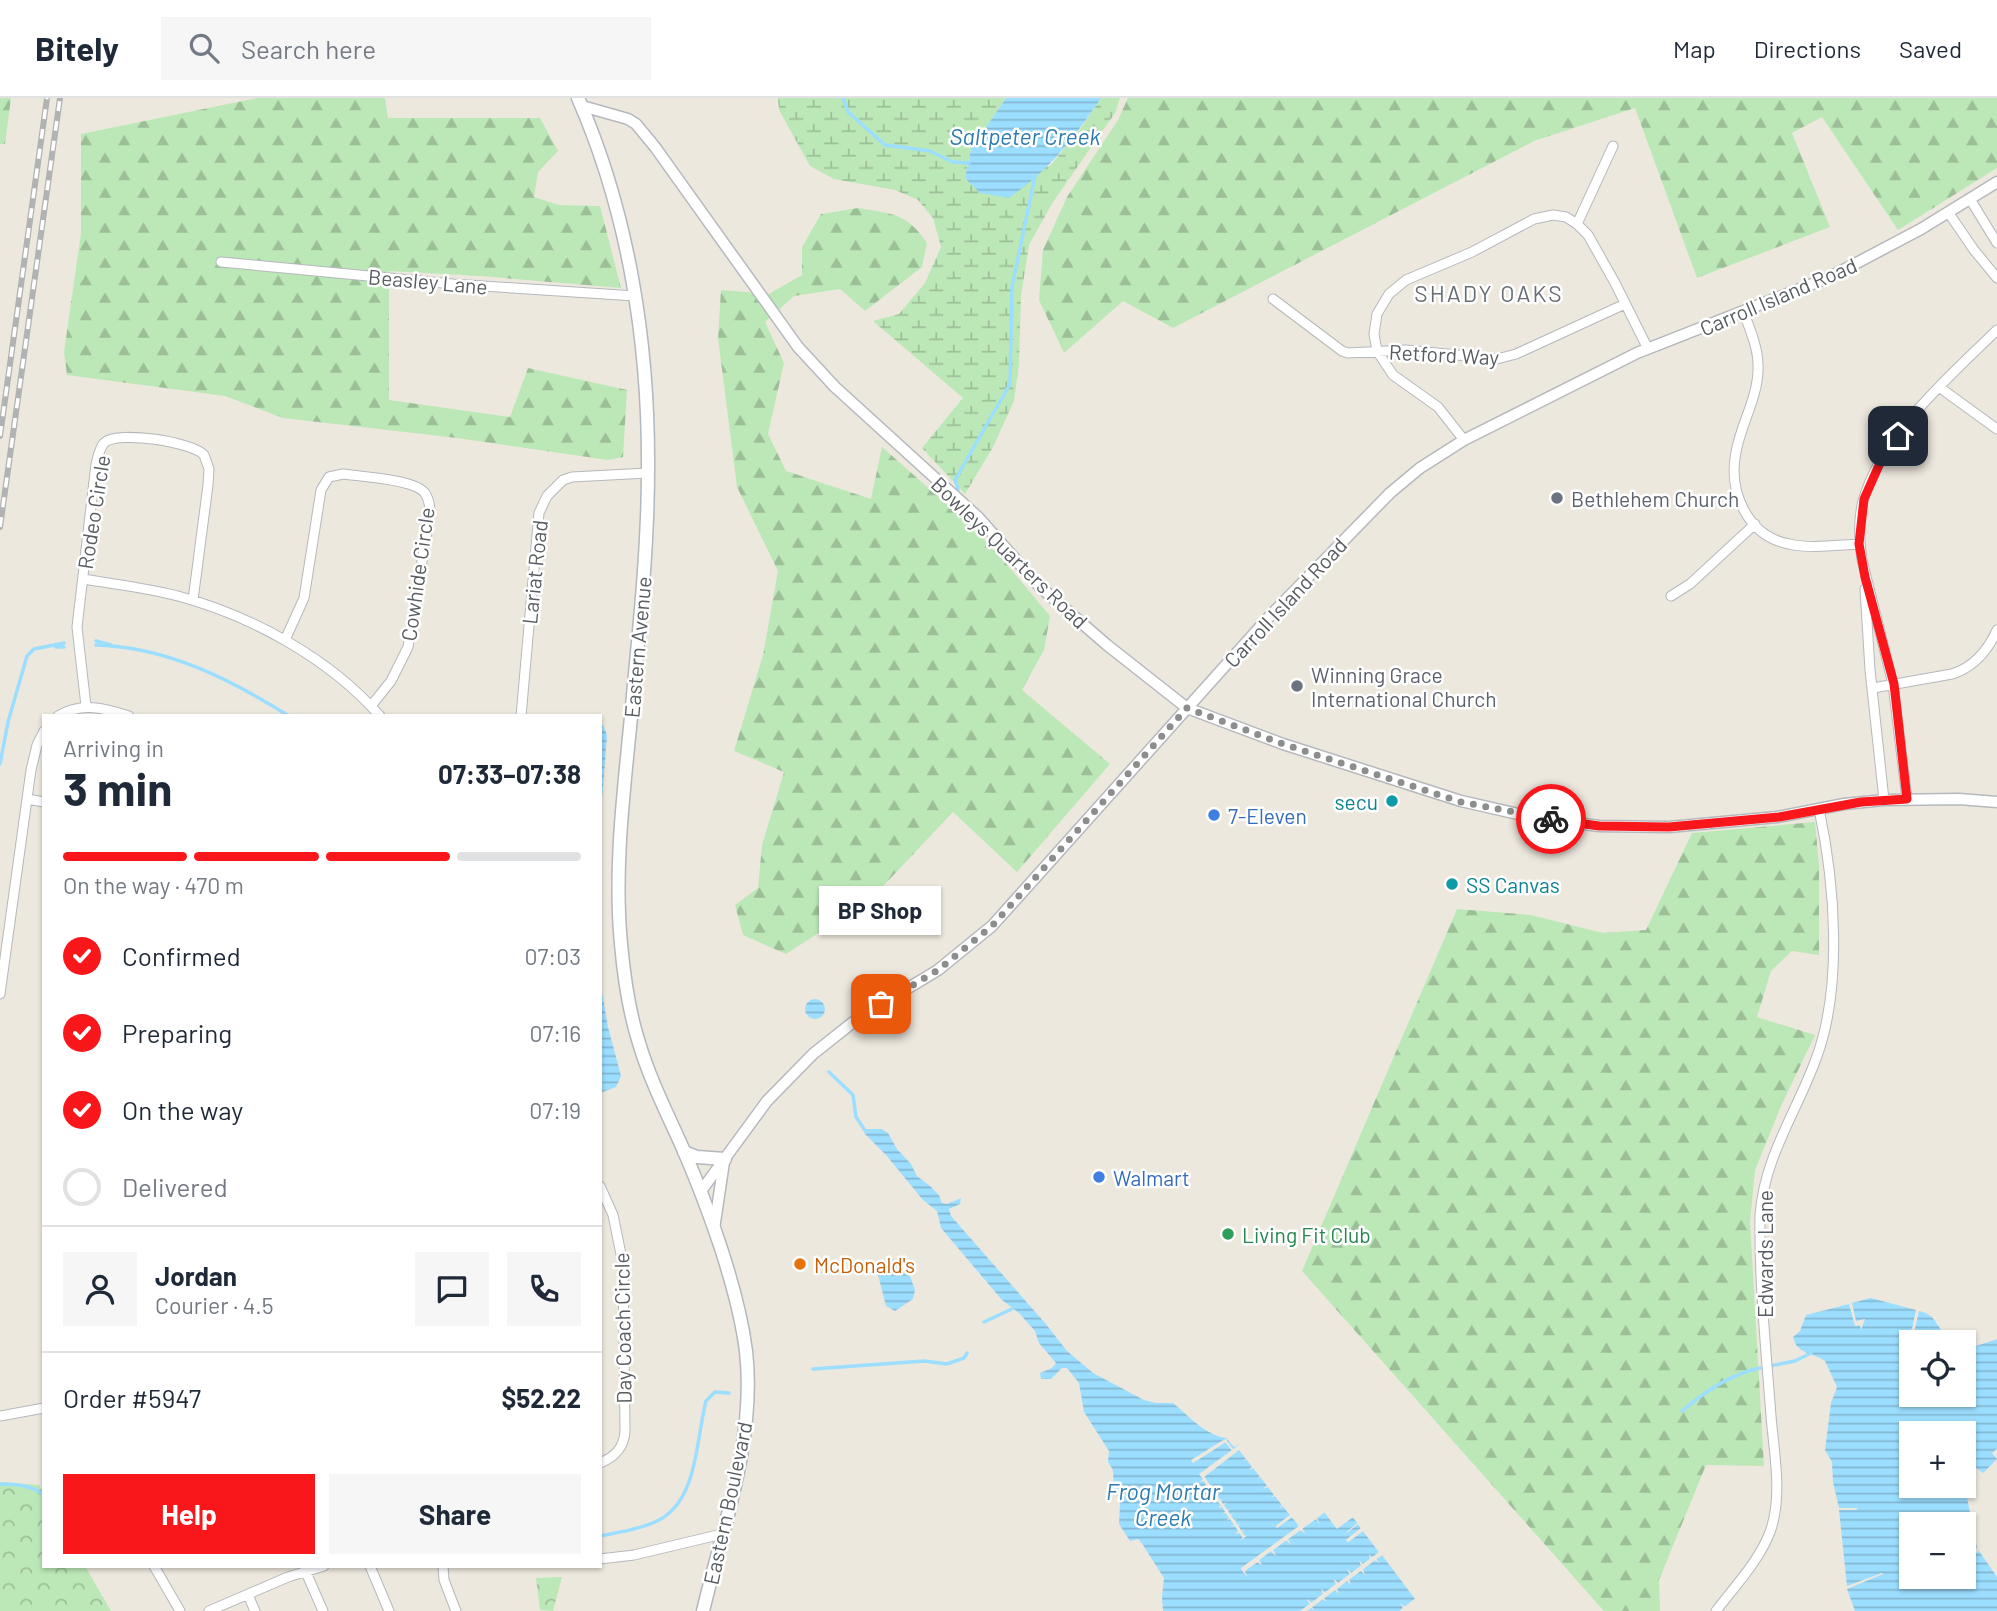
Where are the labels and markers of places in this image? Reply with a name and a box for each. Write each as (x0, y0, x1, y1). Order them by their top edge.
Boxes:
pin (1868, 406, 1928, 466)
place label: Bethlehem Church (1571, 486, 1739, 511)
marker: Bethlehem Church (1549, 490, 1565, 506)
place label: Winning Grace International Church (1311, 662, 1497, 711)
marker: Winning Grace International Church (1289, 678, 1305, 694)
place label: secu (1335, 789, 1378, 814)
marker: secu (1384, 793, 1400, 809)
place label: 7-Eleven (1228, 803, 1307, 828)
marker: 7-Eleven (1206, 807, 1222, 823)
place label: SS Canvas (1466, 872, 1560, 897)
marker: SS Canvas (1444, 876, 1460, 892)
callout: BP Shop (820, 885, 942, 934)
pin (851, 974, 911, 1034)
place label: Walmart (1113, 1165, 1190, 1190)
marker: Walmart (1091, 1169, 1107, 1185)
place label: Living Fit Club (1242, 1222, 1371, 1247)
marker: Living Fit Club (1220, 1226, 1236, 1242)
place label: McDonald's (814, 1252, 915, 1277)
marker: McDonald's (792, 1256, 808, 1272)

